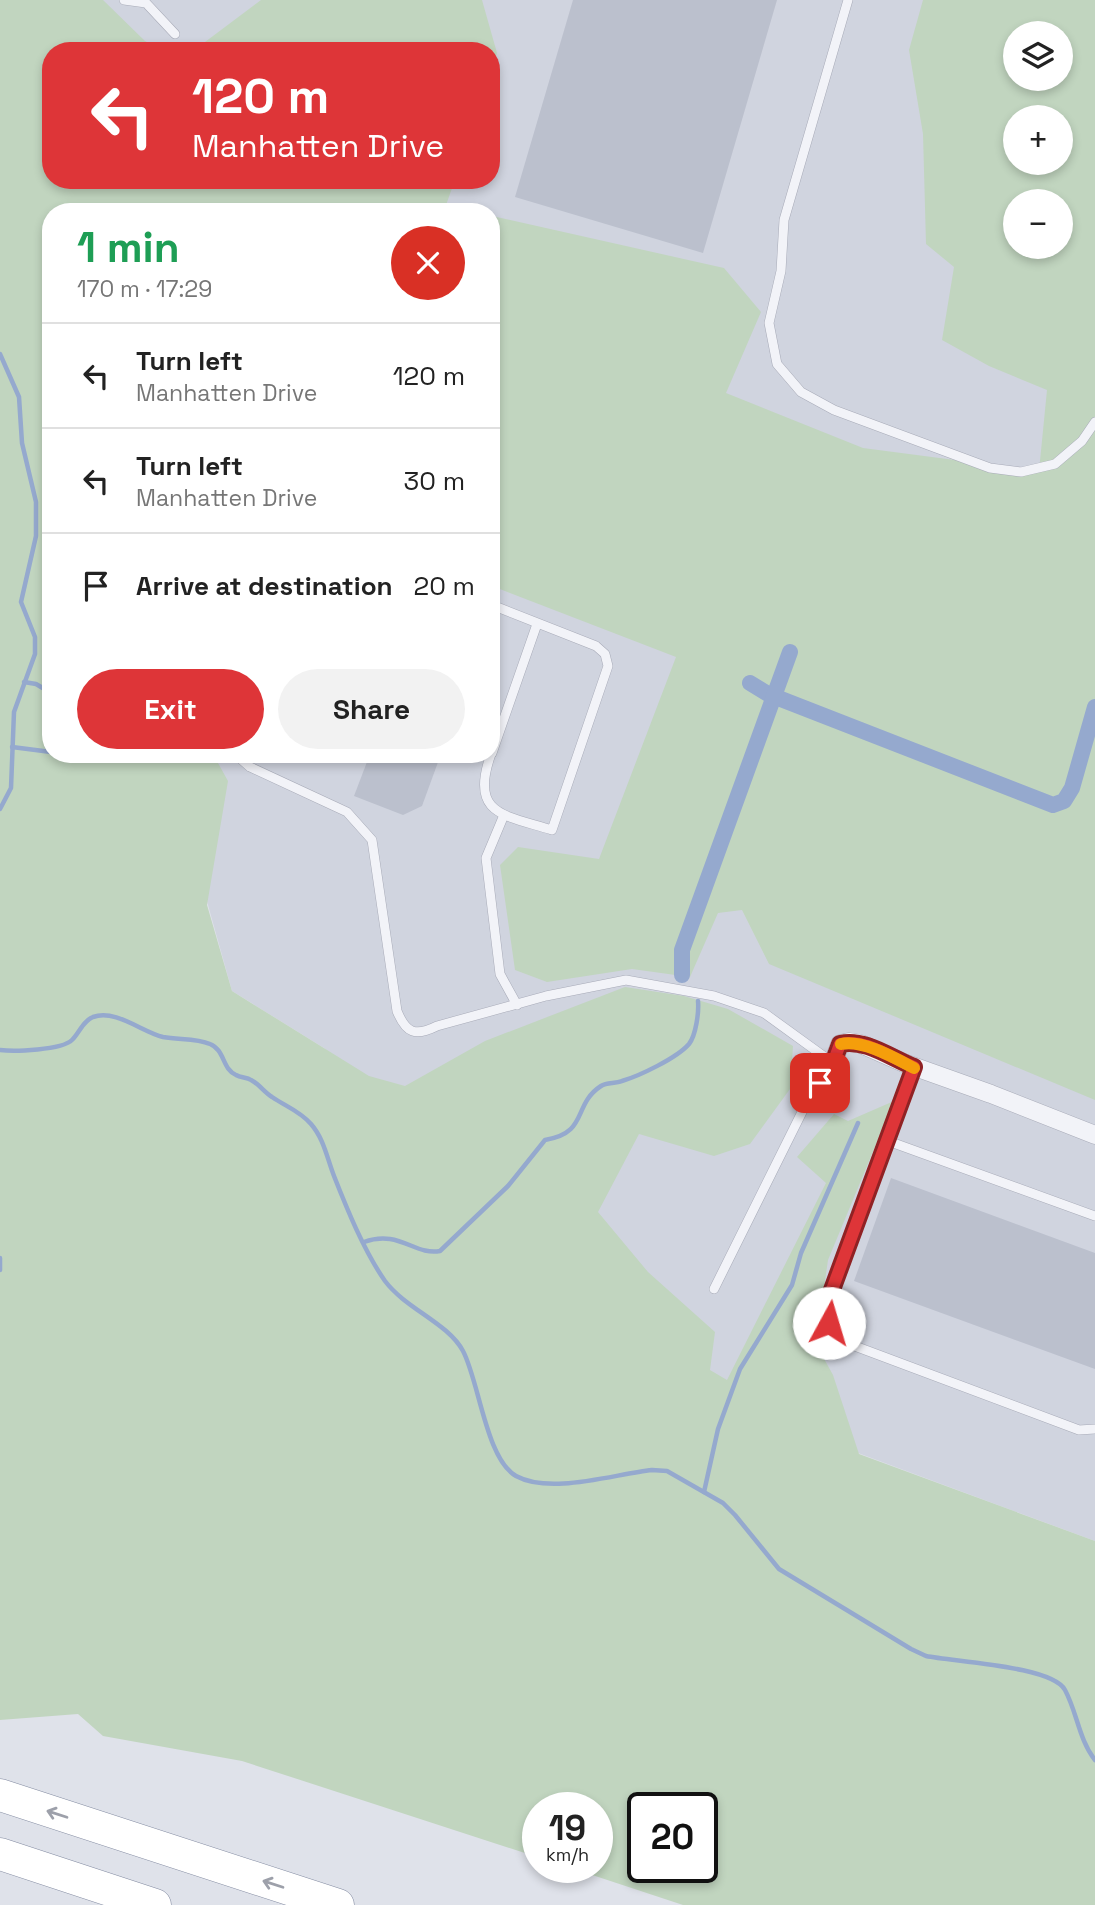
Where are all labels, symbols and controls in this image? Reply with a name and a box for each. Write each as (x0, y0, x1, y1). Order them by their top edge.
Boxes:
map controls (1003, 21, 1073, 259)
button: layers (1003, 21, 1073, 91)
text: 120 m (192, 65, 329, 127)
icon: left (77, 70, 168, 161)
button: + (1003, 105, 1073, 175)
text: Manhatten Drive (192, 126, 444, 166)
button: − (1003, 189, 1073, 259)
text: 1 min (77, 221, 180, 274)
button: close (391, 226, 465, 300)
text: 170 m · 17:29 (77, 274, 212, 304)
text: Turn left (136, 344, 243, 378)
icon: left (77, 357, 115, 395)
text: 120 m (393, 359, 465, 393)
text: Manhatten Drive (136, 378, 317, 408)
text: Turn left (136, 449, 243, 483)
icon: left (77, 462, 115, 500)
text: 30 m (404, 464, 465, 498)
text: Manhatten Drive (136, 483, 317, 513)
icon: arrive (77, 567, 115, 605)
text: Arrive at destination (136, 569, 393, 603)
text: 20 m (414, 569, 475, 603)
button: Exit (77, 669, 264, 749)
button: Share (278, 669, 465, 749)
pin (790, 1053, 850, 1113)
icon: arrive (801, 1064, 839, 1102)
position arrow (792, 1286, 866, 1360)
speed limit sign: 20 (627, 1792, 718, 1883)
one-way arrow (46, 1806, 68, 1819)
text: 19 (549, 1806, 586, 1850)
text: km/h (546, 1843, 589, 1866)
one-way arrow (262, 1877, 284, 1890)

